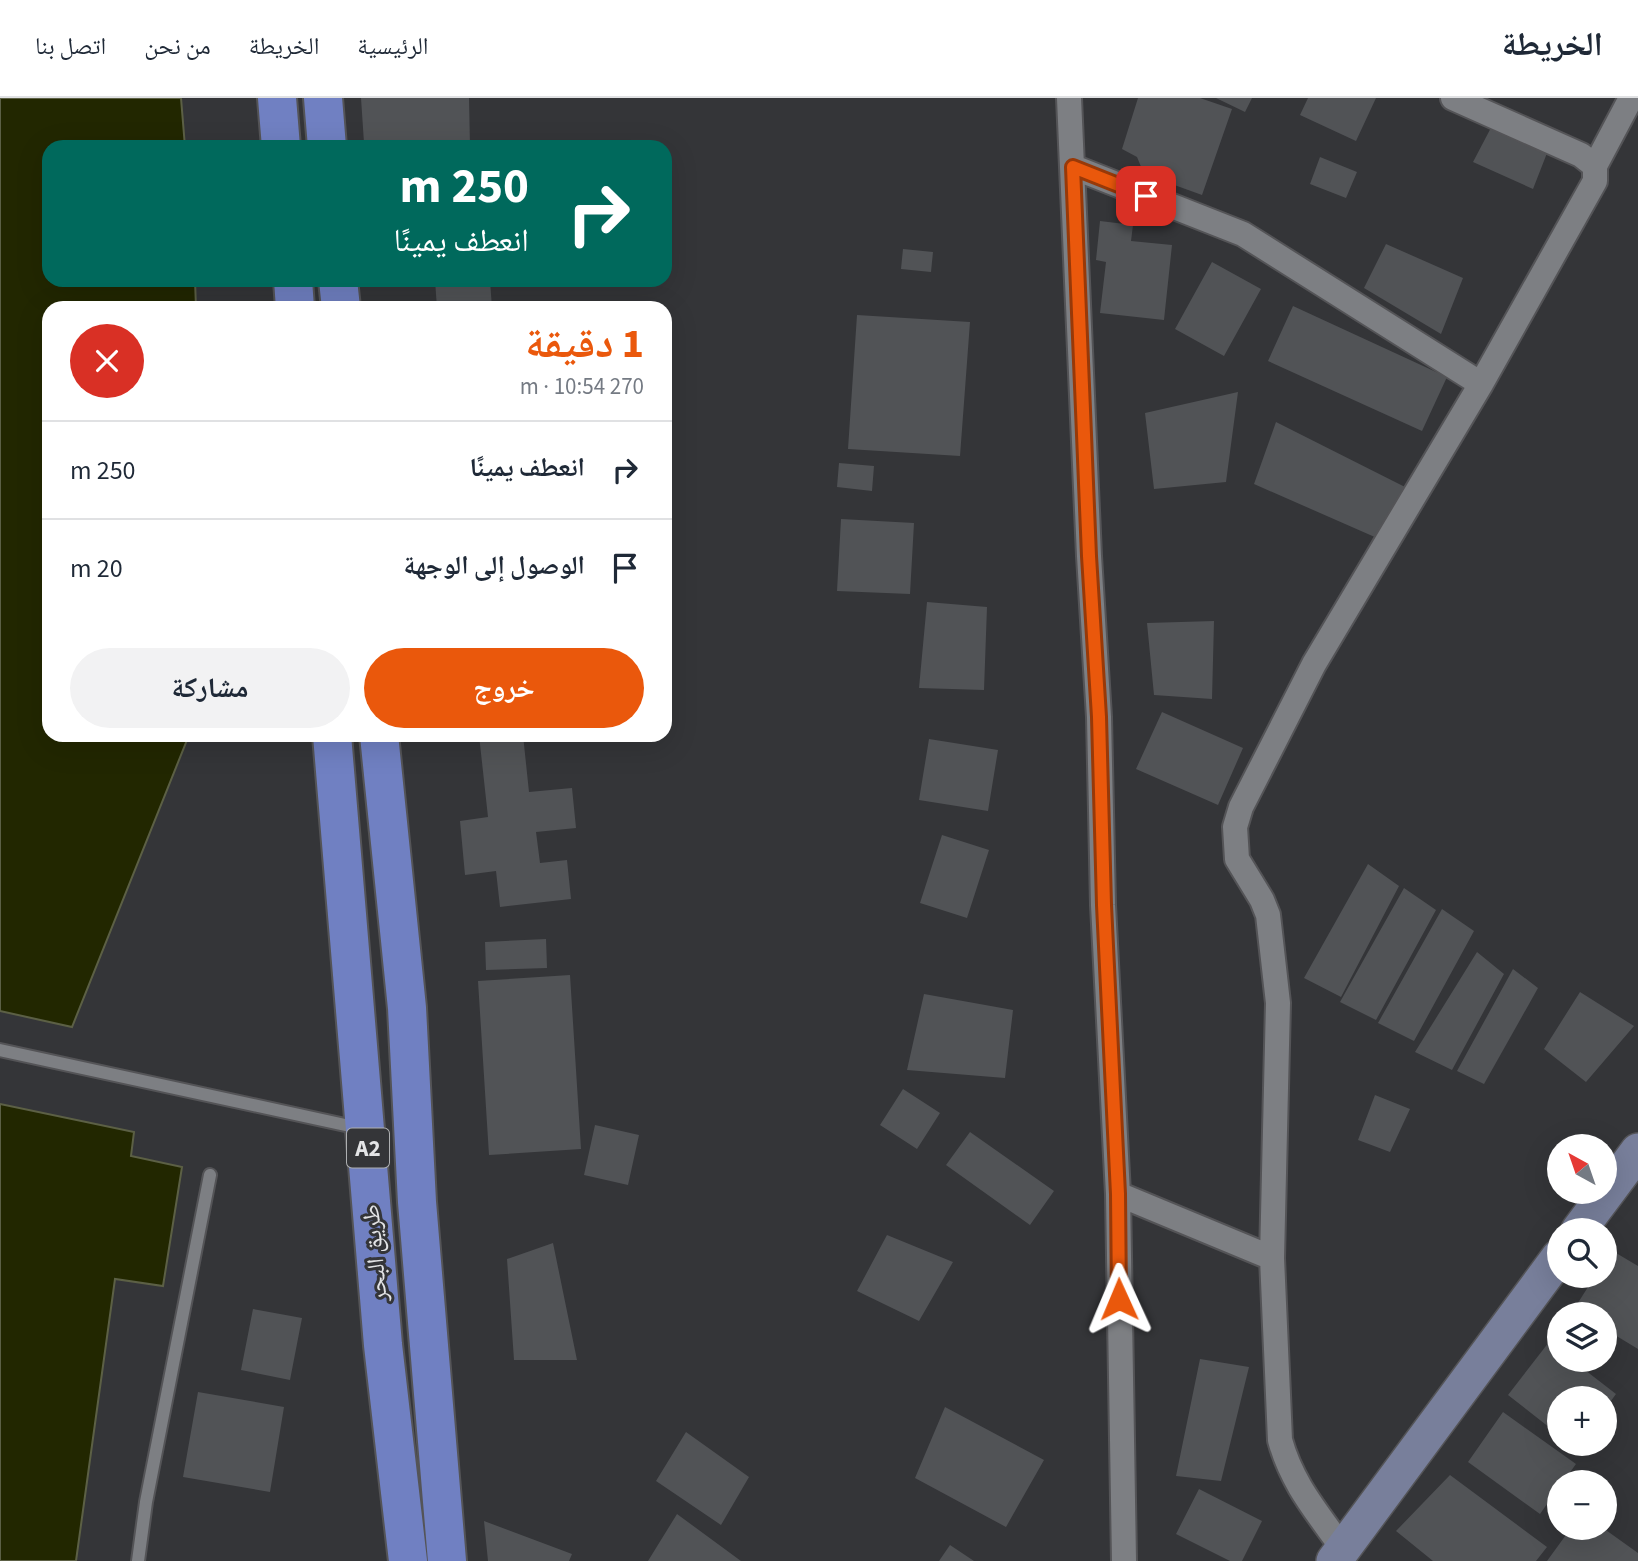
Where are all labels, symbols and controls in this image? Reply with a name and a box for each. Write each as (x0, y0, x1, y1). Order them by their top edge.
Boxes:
text: الخريطة (1502, 21, 1603, 68)
text: اتصل بنا (35, 29, 106, 64)
text: من نحن (144, 29, 211, 64)
text: الخريطة (249, 29, 319, 64)
text: الرئيسية (357, 29, 429, 64)
text: 250 m (400, 152, 529, 222)
pin (1116, 166, 1176, 226)
icon: right (553, 168, 644, 259)
icon: arrive (1127, 177, 1165, 215)
text: انعطف يمينًا (394, 218, 529, 264)
text: 1 دقيقة (525, 314, 644, 374)
button: close (70, 324, 144, 398)
text: 270 m · 10:54 (520, 370, 644, 403)
text: انعطف يمينًا (470, 449, 585, 486)
icon: right (606, 451, 644, 489)
text: 250 m (70, 452, 136, 489)
text: الوصول إلى الوجهة (404, 547, 585, 584)
icon: arrive (606, 549, 644, 587)
text: 20 m (70, 550, 123, 587)
button: مشاركة (70, 648, 350, 728)
button: خروج (364, 648, 644, 728)
road number: A2 (347, 1128, 389, 1168)
north arrow (1547, 1134, 1617, 1204)
map controls (1547, 1134, 1617, 1540)
street label: طريق البحر (353, 1203, 397, 1304)
button: search (1547, 1218, 1617, 1288)
position arrow (1082, 1262, 1156, 1336)
button: layers (1547, 1302, 1617, 1372)
button: + (1547, 1386, 1617, 1456)
button: − (1547, 1470, 1617, 1540)

